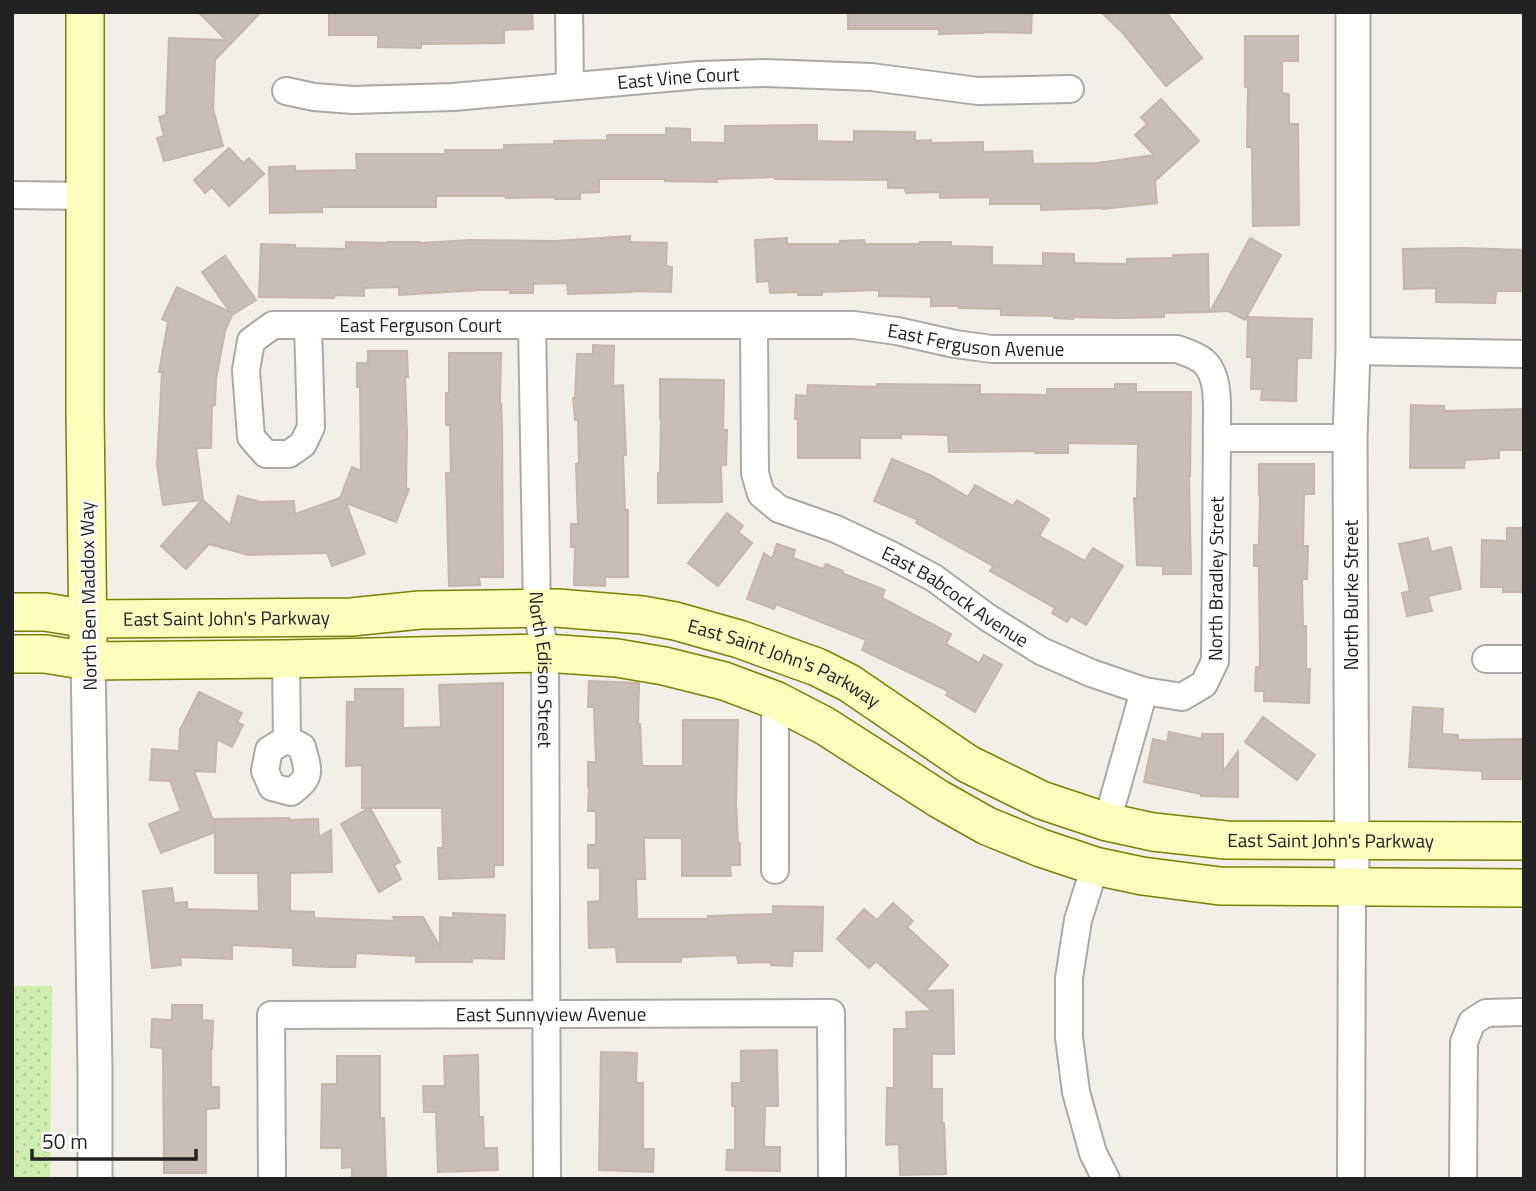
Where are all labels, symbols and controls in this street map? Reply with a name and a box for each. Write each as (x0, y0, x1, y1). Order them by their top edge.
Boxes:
street label: East Vine Court (616, 59, 740, 96)
street label: East Ferguson Court (339, 310, 502, 339)
street label: East Ferguson Avenue (886, 315, 1064, 363)
street label: North Bradley Street (1200, 496, 1230, 661)
street label: North Ben Maddox Way (71, 501, 104, 691)
street label: North Burke Street (1336, 519, 1365, 670)
street label: East Babcock Avenue (877, 538, 1035, 654)
street label: North Edison Street (522, 591, 560, 748)
street label: East Saint John's Parkway (123, 602, 330, 633)
street label: East Saint John's Parkway (685, 610, 887, 715)
street label: East Saint John's Parkway (1227, 825, 1434, 855)
street label: East Sunnyview Avenue (456, 999, 646, 1028)
scale bar (32, 1118, 196, 1162)
text: 50 m (42, 1125, 88, 1157)

